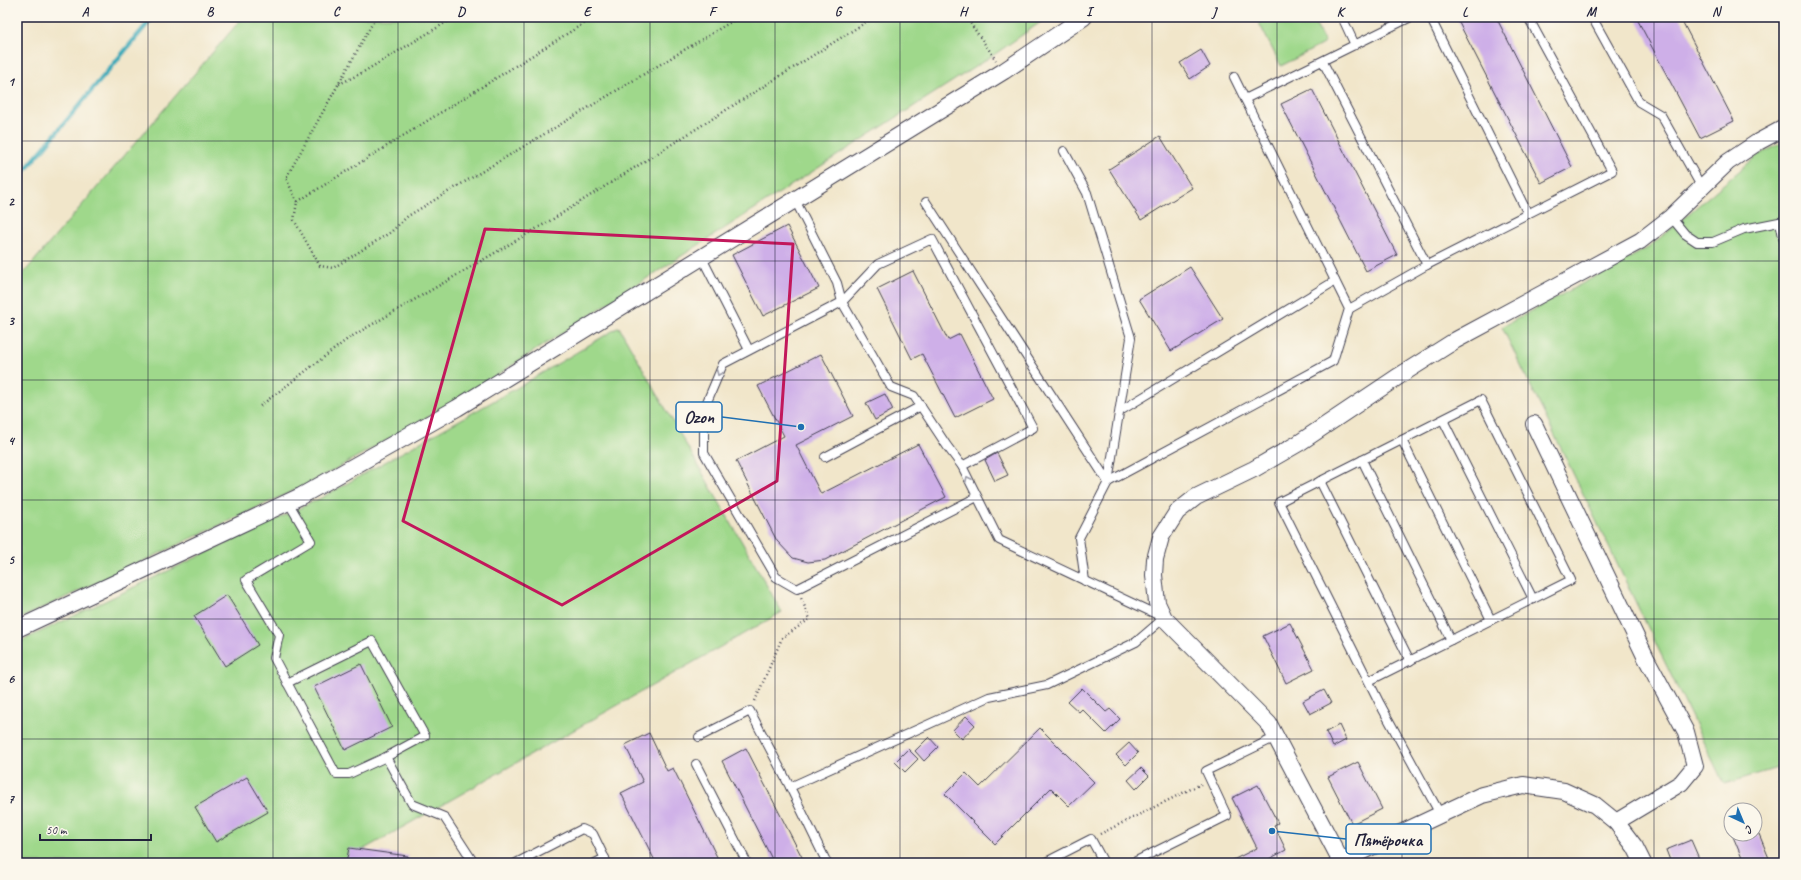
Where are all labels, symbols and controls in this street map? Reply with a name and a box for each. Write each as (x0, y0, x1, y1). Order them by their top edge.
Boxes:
text: A (82, 4, 90, 20)
text: B (207, 4, 215, 20)
text: C (333, 4, 341, 20)
text: D (457, 4, 466, 20)
text: E (584, 4, 593, 20)
text: F (709, 4, 718, 20)
text: G (835, 4, 843, 20)
text: H (959, 4, 969, 20)
text: I (1086, 4, 1095, 20)
text: J (1211, 4, 1218, 20)
text: K (1337, 4, 1347, 20)
text: L (1462, 4, 1469, 20)
text: M (1586, 4, 1597, 20)
text: N (1712, 4, 1723, 20)
text: 1 (8, 74, 16, 90)
text: 2 (8, 194, 15, 210)
text: 3 (8, 313, 15, 329)
one-way arrow (716, 369, 724, 376)
callout: Ozon (676, 402, 722, 432)
text: Ozon (684, 406, 715, 428)
text: 4 (8, 433, 16, 449)
one-way arrow (965, 476, 973, 483)
text: 5 (8, 552, 15, 568)
text: 6 (8, 671, 15, 687)
text: 7 (8, 791, 15, 807)
north arrow (1723, 802, 1763, 842)
scale bar (40, 816, 151, 842)
text: 50 m (46, 822, 68, 838)
text: С (1742, 822, 1757, 837)
callout: Пятёрочка (1346, 824, 1431, 854)
text: Пятёрочка (1354, 829, 1424, 851)

